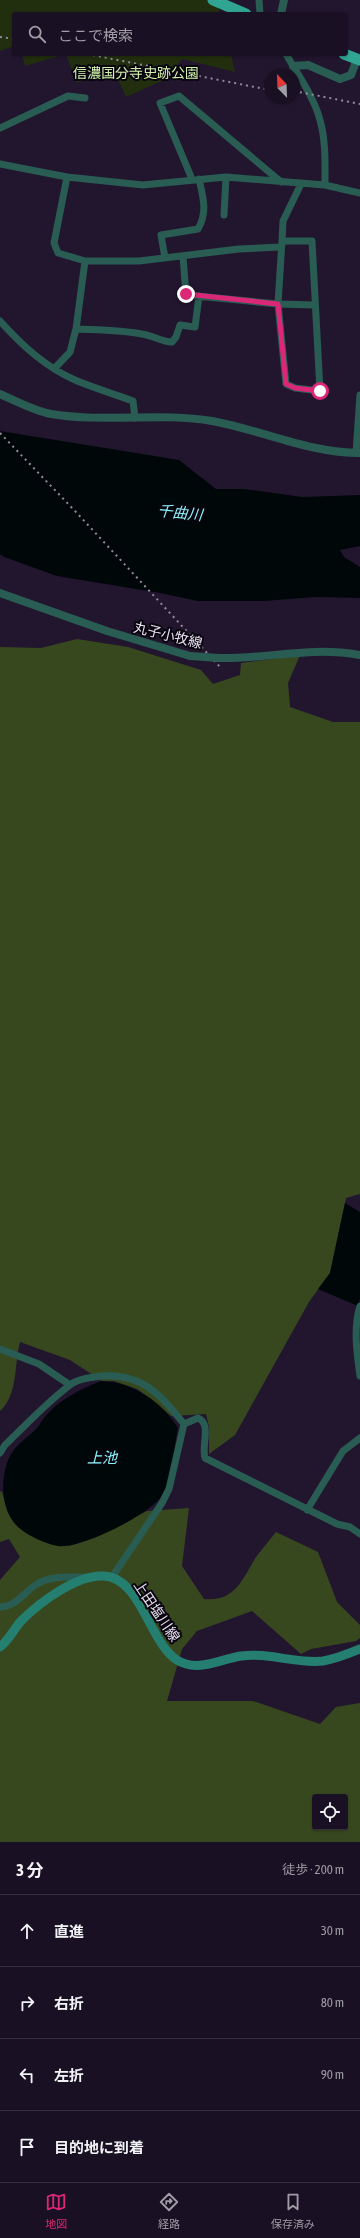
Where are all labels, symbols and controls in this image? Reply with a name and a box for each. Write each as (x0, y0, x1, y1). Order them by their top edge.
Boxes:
search box (12, 12, 348, 56)
icon: search (26, 23, 48, 45)
text: ここで検索 (58, 27, 133, 44)
park label: 信濃国分寺史跡公園 (73, 65, 199, 81)
north arrow (264, 68, 300, 104)
route end (177, 285, 195, 303)
route start (311, 382, 329, 400)
water label: 千曲川 (157, 502, 205, 524)
street label: 丸子小牧線 (132, 619, 204, 651)
water label: 上池 (87, 1449, 119, 1466)
street label: 上田塩川線 (131, 1578, 183, 1644)
map controls (312, 1794, 348, 1830)
button: locate (312, 1794, 348, 1830)
text: 3 分 (16, 1860, 43, 1880)
text: 徒歩 · 200 m (282, 1862, 344, 1877)
icon: ahead (16, 1920, 38, 1942)
text: 直進 (54, 1923, 84, 1940)
text: 30 m (321, 1923, 344, 1938)
icon: right (16, 1992, 38, 2014)
text: 右折 (54, 1995, 84, 2012)
text: 80 m (321, 1995, 344, 2010)
icon: left (16, 2064, 38, 2086)
text: 左折 (54, 2067, 84, 2084)
text: 90 m (321, 2067, 344, 2082)
icon: arrive (16, 2136, 38, 2158)
text: 目的地に到着 (54, 2139, 144, 2156)
tab: 地図 (45, 2191, 67, 2231)
tab: 経路 (158, 2191, 180, 2231)
tab: 保存済み (271, 2191, 315, 2231)

